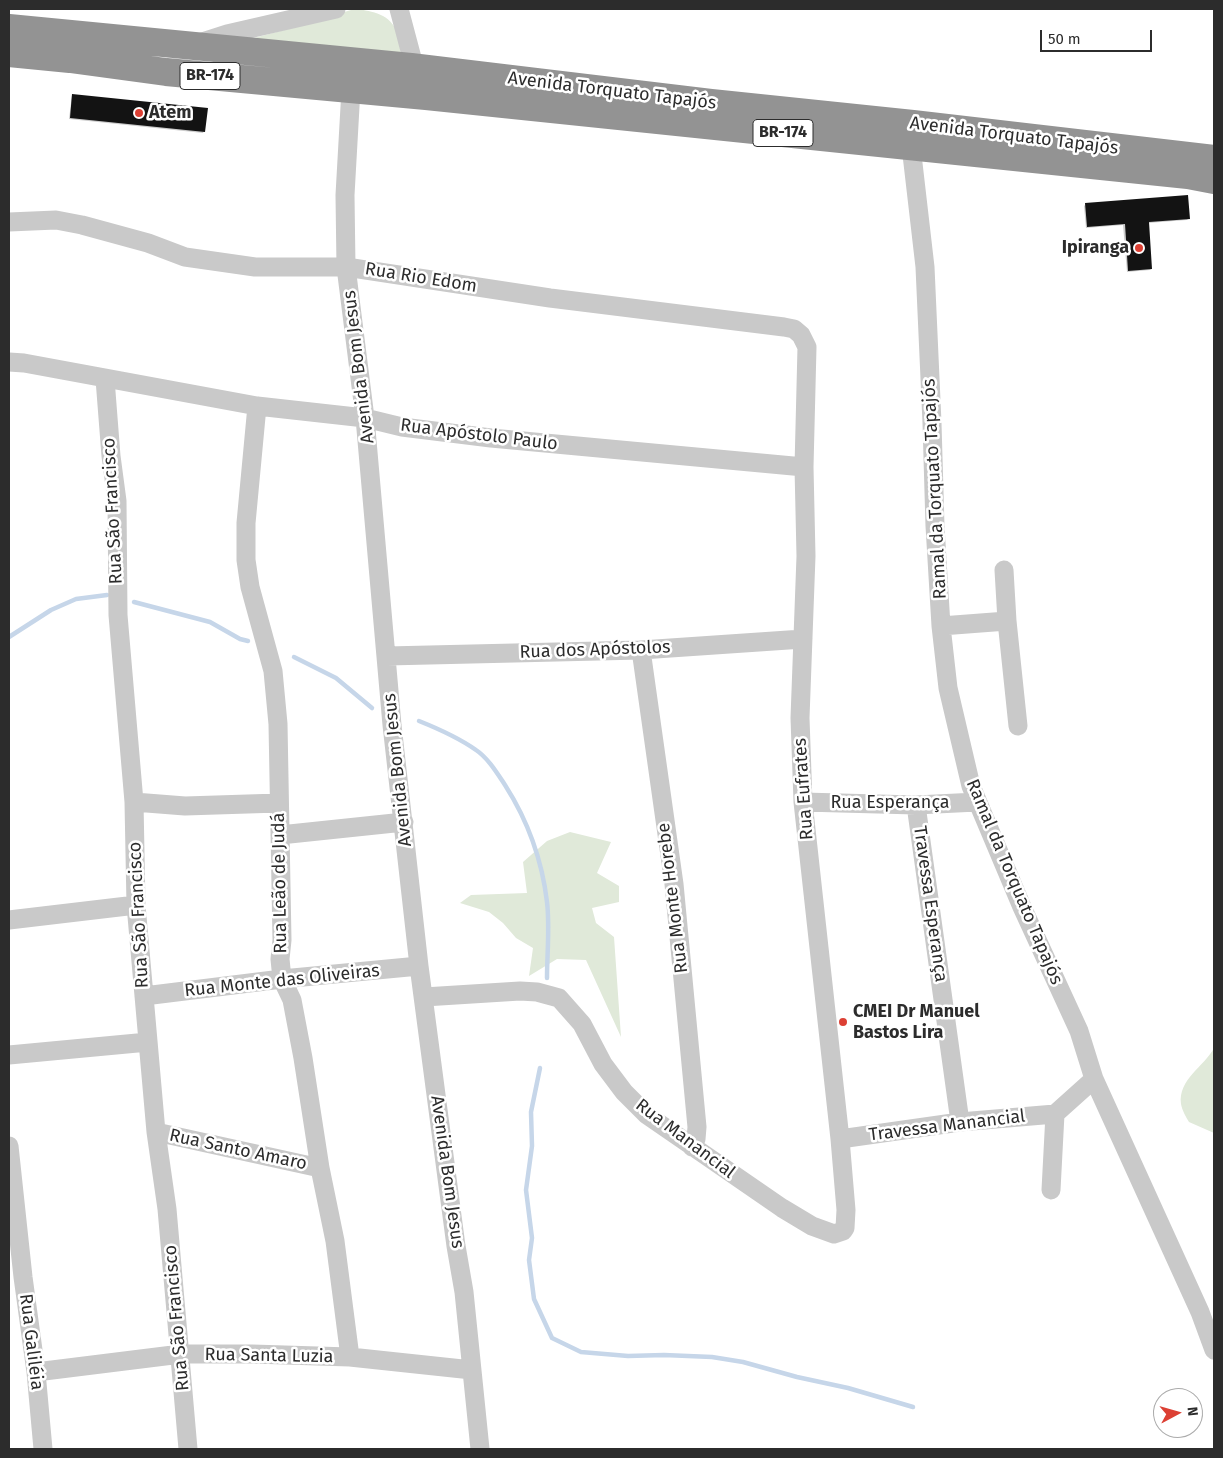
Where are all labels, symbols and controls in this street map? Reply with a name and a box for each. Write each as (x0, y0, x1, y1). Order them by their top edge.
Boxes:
scale bar (1043, 20, 1156, 52)
text: 50 m (1048, 30, 1081, 48)
road number: BR-174 (180, 62, 240, 90)
street label: Avenida Torquato Tapajós (507, 67, 717, 115)
place label: Atem (149, 102, 191, 124)
marker: Atem (133, 107, 145, 119)
street label: Avenida Torquato Tapajós (909, 112, 1119, 160)
road number: BR-174 (753, 120, 813, 146)
place label: Ipiranga (1062, 237, 1129, 259)
marker: Ipiranga (1133, 242, 1145, 254)
street label: Rua Rio Edom (363, 258, 479, 298)
street label: Avenida Bom Jesus (339, 289, 379, 445)
street label: Ramal da Torquato Tapajós (918, 378, 952, 600)
street label: Rua Apóstolo Paulo (399, 415, 559, 455)
street label: Rua São Francisco (98, 437, 128, 585)
street label: Rua dos Apóstolos (519, 637, 671, 663)
street label: Avenida Bom Jesus (379, 692, 417, 848)
street label: Rua Eufrates (790, 737, 818, 841)
street label: Ramal da Torquato Tapajós (961, 776, 1067, 988)
street label: Rua Esperança (830, 792, 950, 814)
street label: Rua Leão de Judá (268, 812, 292, 954)
street label: Rua Monte Horebe (653, 822, 693, 974)
street label: Travessa Esperança (908, 824, 952, 984)
street label: Rua São Francisco (124, 841, 154, 989)
street label: Rua Monte das Oliveiras (183, 960, 381, 1002)
place label: CMEI Dr Manuel Bastos Lira (853, 1001, 980, 1044)
marker: CMEI Dr Manuel Bastos Lira (837, 1016, 849, 1028)
street label: Avenida Bom Jesus (426, 1094, 468, 1250)
street label: Rua Manancial (631, 1095, 739, 1183)
street label: Travessa Manancial (868, 1106, 1026, 1146)
street label: Rua Santo Amaro (167, 1125, 309, 1175)
street label: Rua São Francisco (160, 1244, 194, 1392)
street label: Rua Galiléia (14, 1292, 48, 1392)
street label: Rua Santa Luzia (204, 1344, 334, 1368)
north arrow (1153, 1388, 1203, 1438)
text: N (1183, 1406, 1201, 1417)

